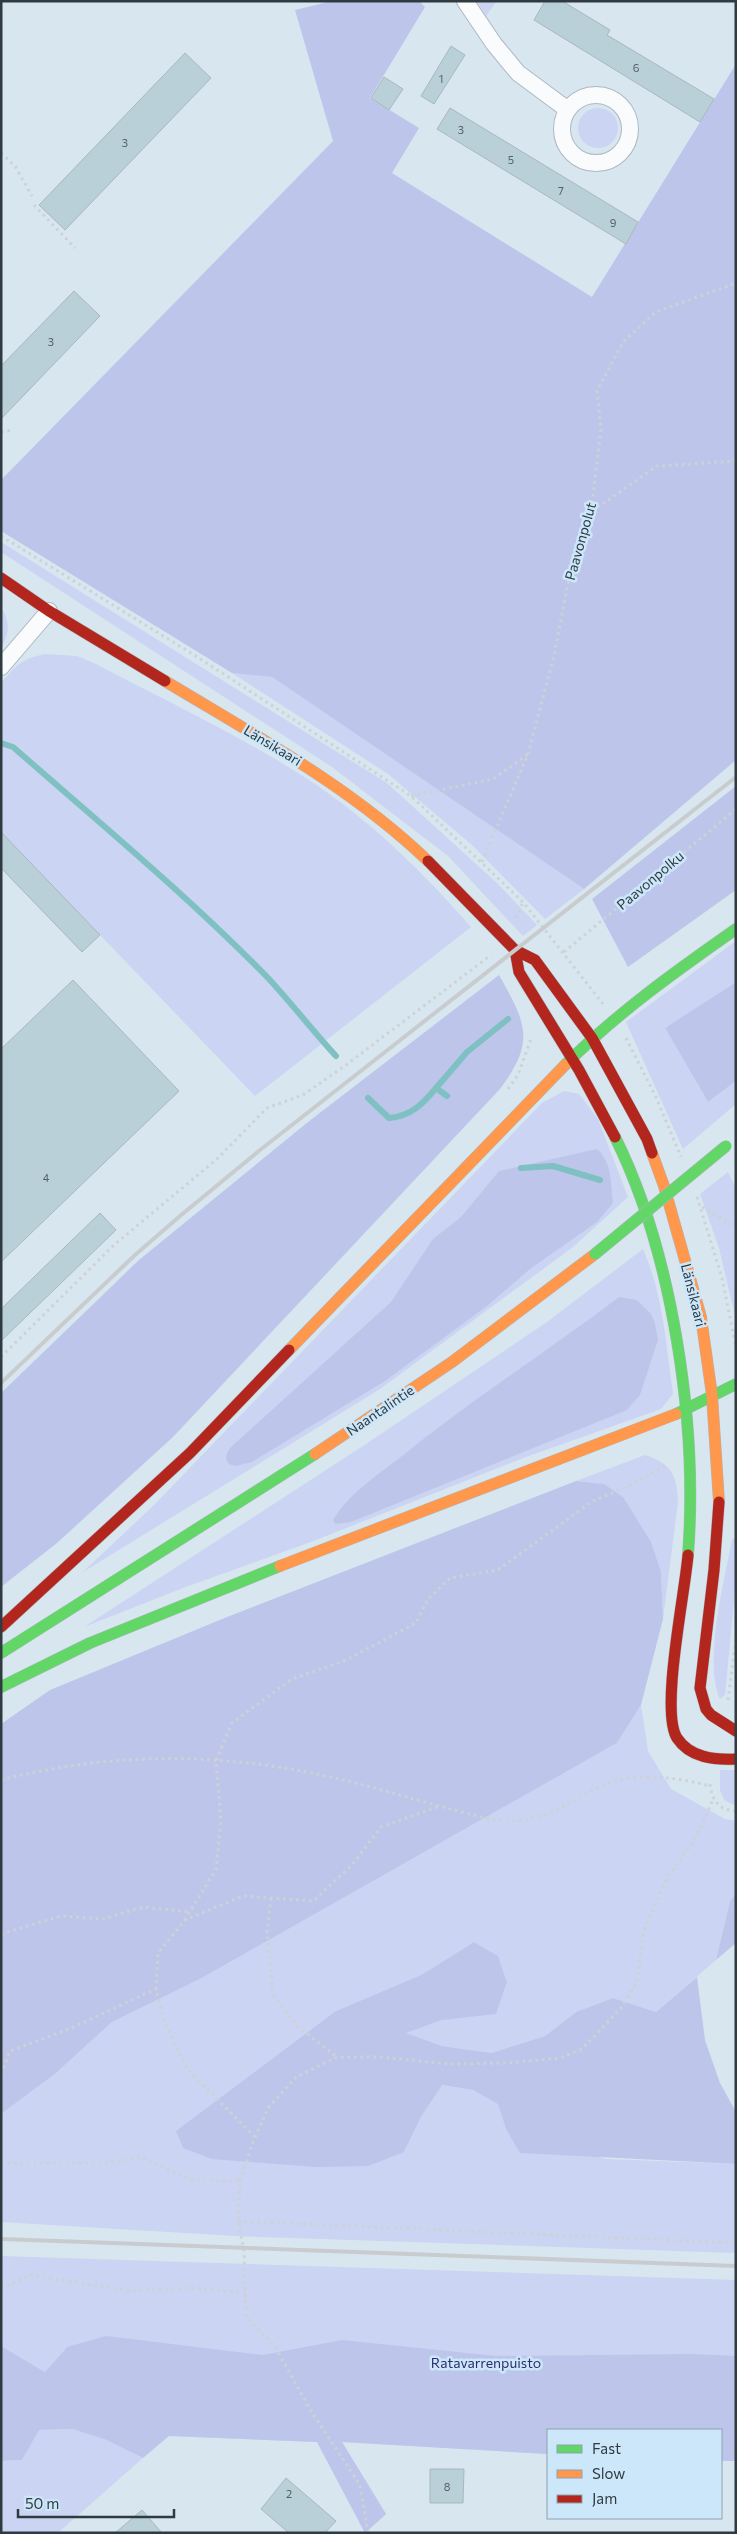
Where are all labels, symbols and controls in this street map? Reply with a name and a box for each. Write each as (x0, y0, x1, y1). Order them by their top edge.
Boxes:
house number: 6 (633, 61, 640, 74)
house number: 1 (439, 72, 443, 85)
house number: 3 (458, 123, 464, 136)
house number: 3 (122, 136, 128, 149)
house number: 5 (508, 153, 514, 166)
house number: 7 (558, 184, 564, 197)
house number: 9 (610, 216, 617, 229)
house number: 3 (48, 335, 54, 348)
street label: Paavonpolut (561, 500, 599, 582)
street label: Länsikaari (241, 721, 305, 769)
street label: Paavonpolku (613, 847, 687, 913)
house number: 4 (43, 1171, 50, 1184)
street label: Länsikaari (678, 1262, 710, 1328)
street label: Naantalintie (343, 1381, 417, 1439)
park label: Ratavarrenpuisto (431, 2354, 541, 2371)
legend (547, 2429, 722, 2519)
text: Fast (592, 2439, 621, 2457)
text: Slow (592, 2464, 625, 2482)
house number: 8 (444, 2480, 451, 2493)
scale bar (18, 2486, 174, 2518)
house number: 2 (286, 2487, 292, 2500)
text: Jam (592, 2489, 617, 2507)
text: 50 m (25, 2494, 59, 2512)

